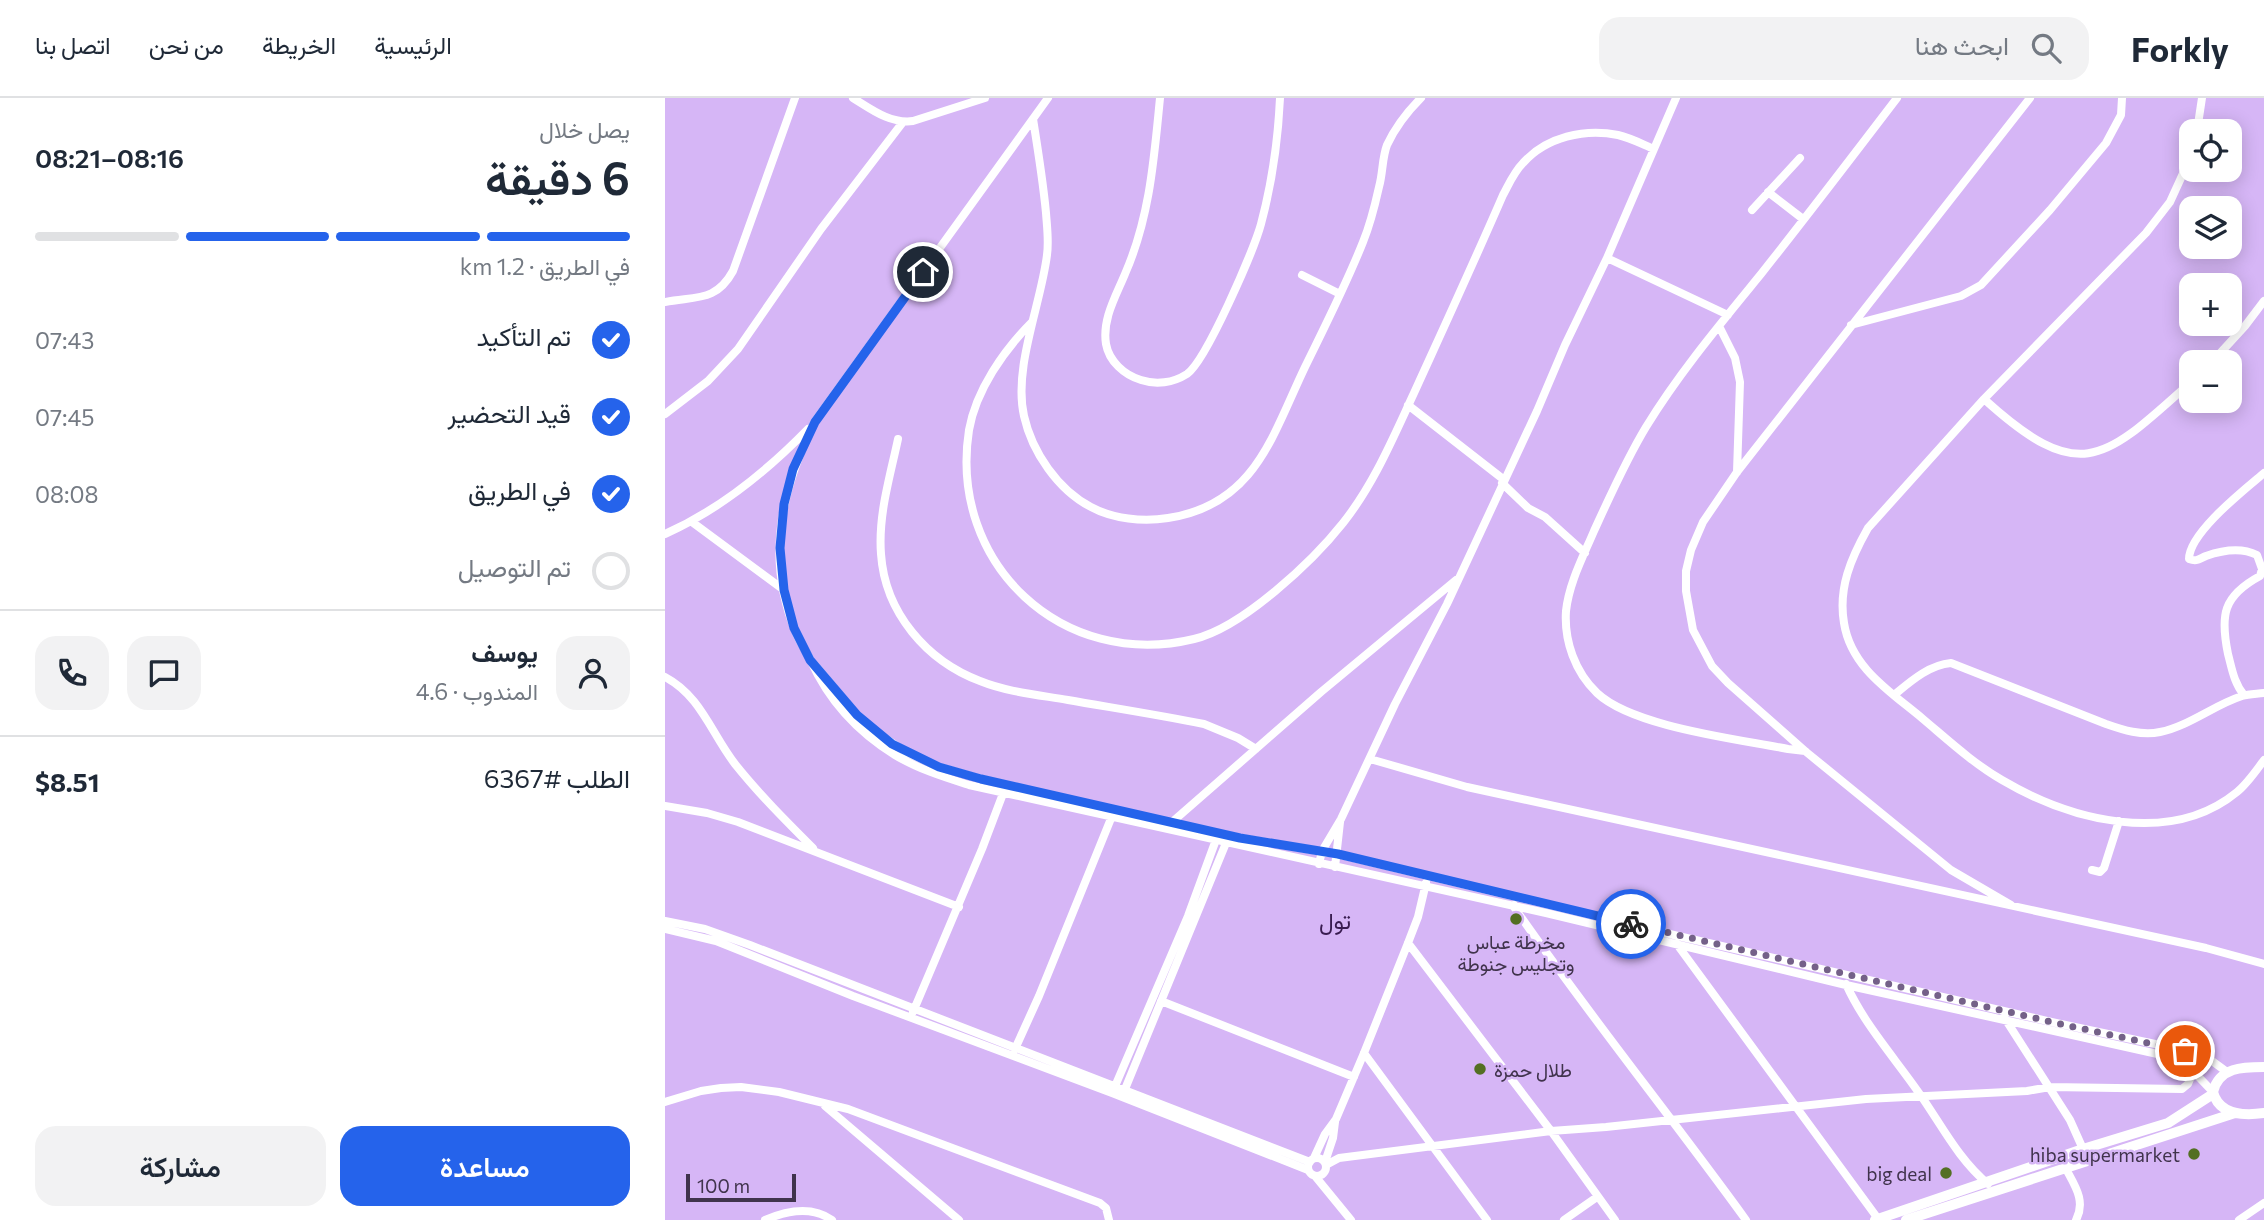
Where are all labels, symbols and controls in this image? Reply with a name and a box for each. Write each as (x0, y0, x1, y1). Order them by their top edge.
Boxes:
search box (1599, 17, 2089, 80)
text: Forkly (2131, 28, 2229, 69)
text: ابحث هنا (1915, 29, 2009, 60)
icon: search (2027, 29, 2065, 67)
text: اتصل بنا (35, 30, 111, 59)
text: من نحن (149, 30, 224, 59)
text: الخريطة (262, 30, 336, 59)
text: الرئيسية (374, 30, 452, 59)
text: يصل خلال (539, 115, 630, 143)
map controls (2179, 119, 2242, 413)
button: locate (2179, 119, 2242, 182)
text: 08:16–08:21 (35, 142, 184, 173)
text: 6 دقيقة (485, 148, 630, 204)
button: layers (2179, 196, 2242, 259)
pin (893, 242, 953, 302)
text: في الطريق · 1.2 km (460, 252, 630, 280)
icon: home (904, 253, 942, 291)
button: + (2179, 273, 2242, 336)
text: تم التأكيد (476, 320, 571, 351)
icon: check (592, 321, 630, 359)
text: 07:43 (35, 326, 94, 354)
button: − (2179, 350, 2242, 413)
text: قيد التحضير (448, 397, 571, 428)
icon: check (592, 398, 630, 436)
text: 07:45 (35, 403, 95, 431)
text: في الطريق (468, 474, 571, 505)
icon: check (592, 475, 630, 513)
text: 08:08 (35, 480, 98, 508)
text: تم التوصيل (458, 551, 571, 582)
button: phone (35, 636, 109, 710)
button: chat (127, 636, 201, 710)
text: يوسف (471, 636, 538, 667)
button: person (556, 636, 630, 710)
text: المندوب · 4.6 (416, 677, 538, 705)
text: الطلب #6367 (484, 762, 630, 793)
text: $8.51 (35, 766, 99, 797)
courier (1596, 889, 1666, 959)
icon: bike (1612, 905, 1650, 943)
district label: تول (1319, 906, 1351, 936)
marker: مخرطة عباس وتجليس جنوطة (1508, 911, 1524, 927)
place label: مخرطة عباس وتجليس جنوطة (1457, 930, 1575, 976)
pin (2155, 1021, 2215, 1081)
icon: bag (2166, 1032, 2204, 1070)
place label: طلال حمزة (1494, 1058, 1572, 1082)
marker: طلال حمزة (1472, 1061, 1488, 1077)
button: مشاركة (35, 1126, 326, 1206)
button: مساعدة (340, 1126, 630, 1206)
place label: hiba supermarket (2030, 1143, 2180, 1166)
marker: hiba supermarket (2186, 1146, 2202, 1162)
place label: big deal (1866, 1162, 1932, 1185)
marker: big deal (1938, 1165, 1954, 1181)
scale bar (686, 1171, 796, 1203)
text: 100 m (697, 1174, 750, 1197)

